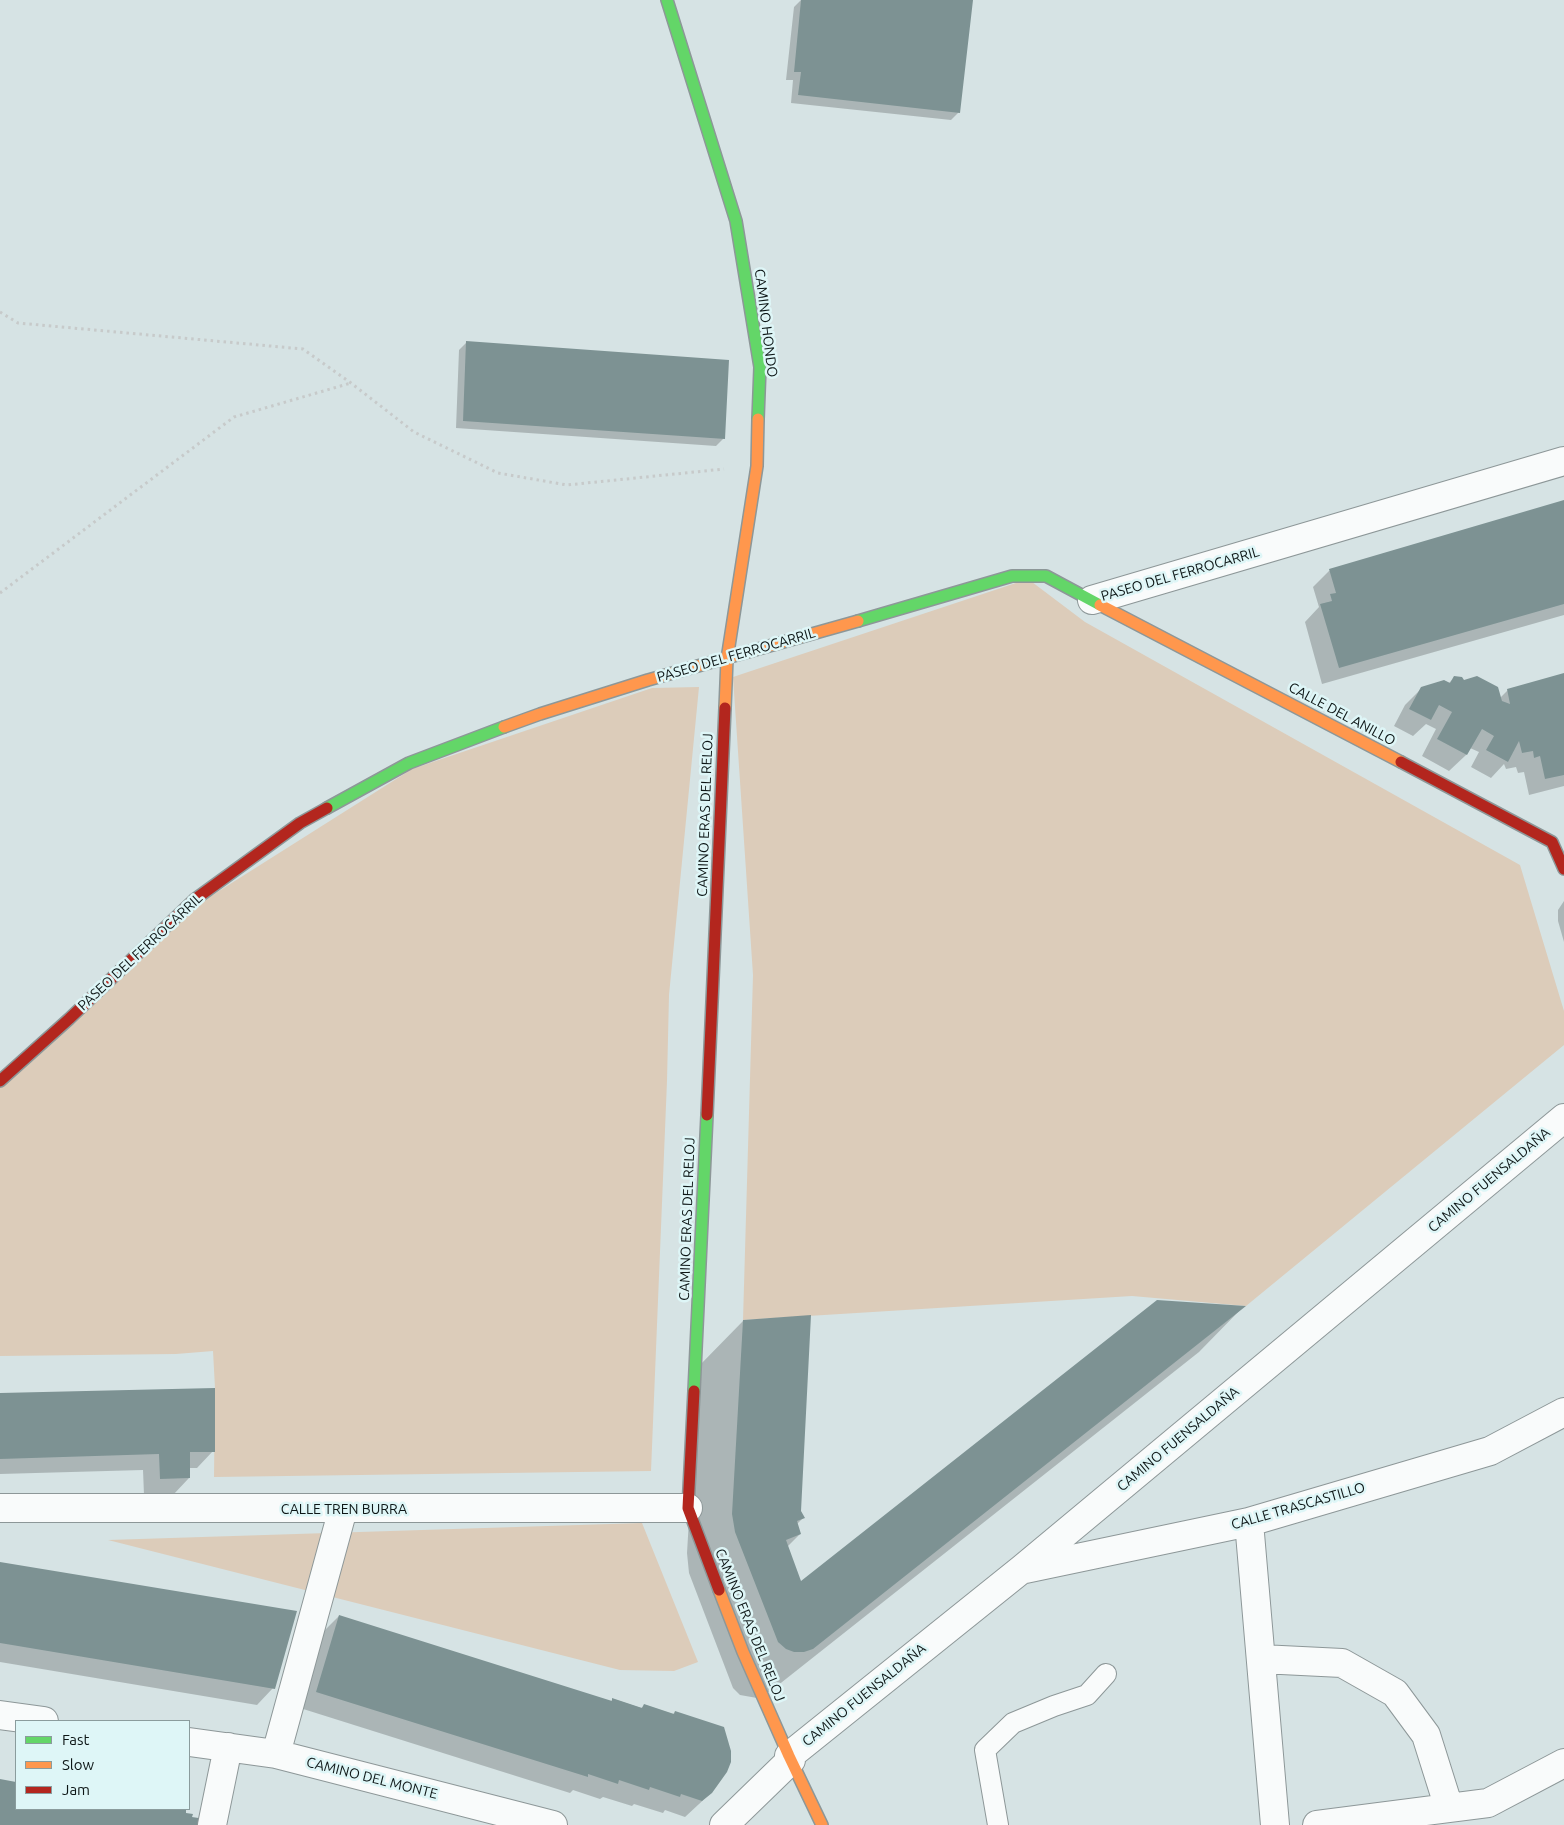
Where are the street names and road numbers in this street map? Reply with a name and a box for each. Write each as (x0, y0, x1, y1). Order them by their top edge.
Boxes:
street label: CAMINO HONDO (751, 268, 781, 378)
street label: PASEO DEL FERROCARRIL (1099, 543, 1261, 605)
street label: PASEO DEL FERROCARRIL (655, 624, 817, 686)
street label: CALLE DEL ANILLO (1286, 679, 1398, 749)
street label: CAMINO ERAS DEL RELOJ (694, 733, 716, 897)
street label: PASEO DEL FERROCARRIL (74, 890, 206, 1014)
street label: CAMINO FUENSALDAÑA (1425, 1124, 1553, 1236)
street label: CAMINO ERAS DEL RELOJ (676, 1137, 698, 1301)
street label: CAMINO FUENSALDAÑA (1114, 1383, 1242, 1495)
street label: CALLE TRASCASTILLO (1229, 1479, 1367, 1533)
street label: CALLE TREN BURRA (281, 1501, 407, 1517)
street label: CAMINO ERAS DEL RELOJ (712, 1546, 788, 1704)
street label: CAMINO FUENSALDAÑA (799, 1640, 929, 1750)
street label: CAMINO DEL MONTE (305, 1754, 439, 1802)

